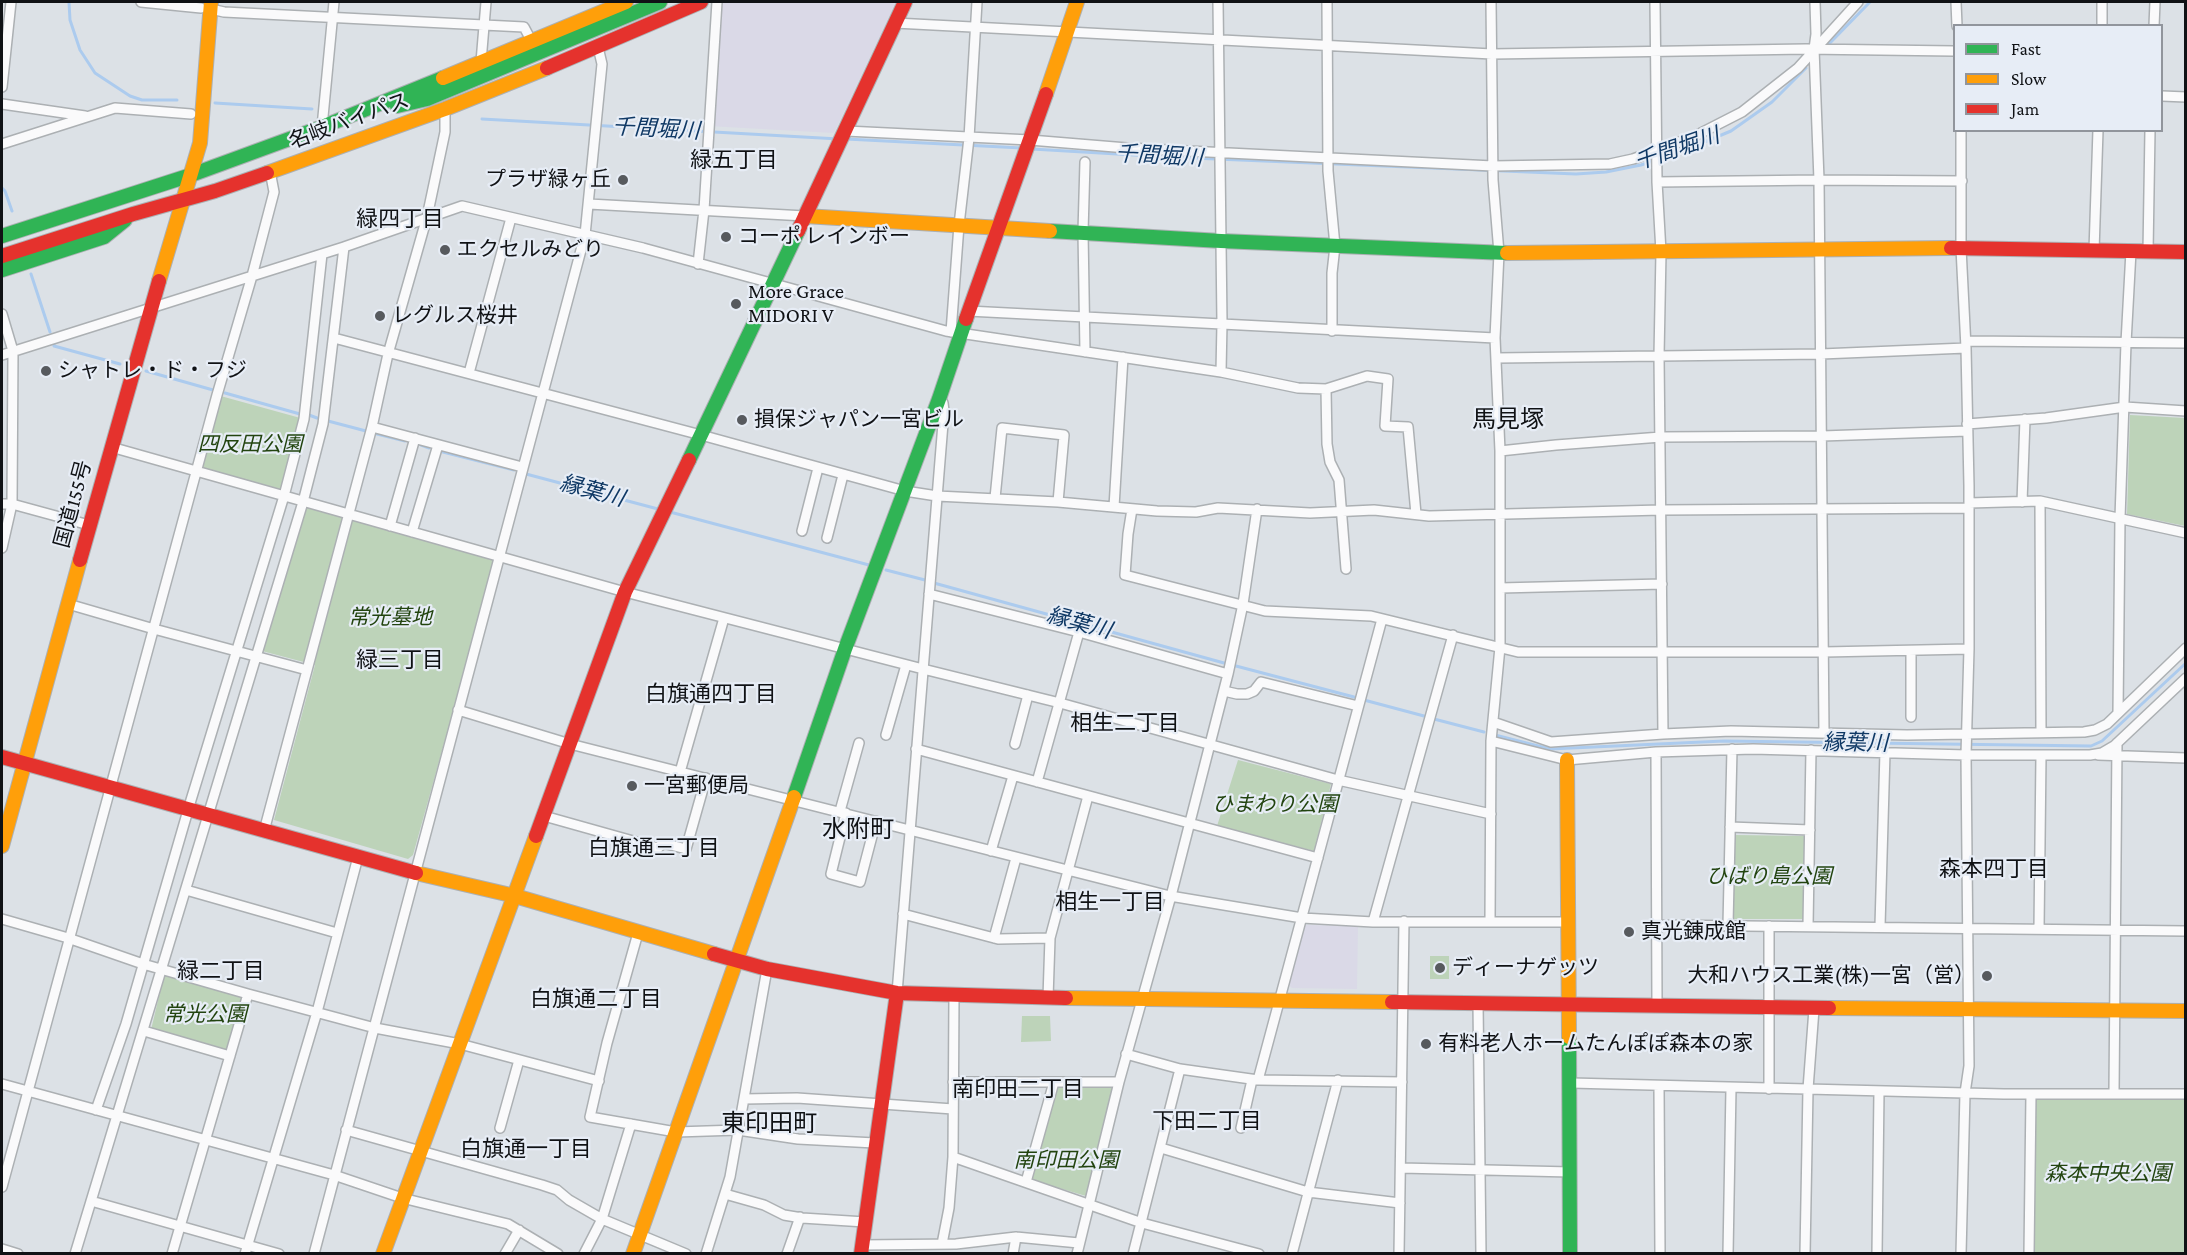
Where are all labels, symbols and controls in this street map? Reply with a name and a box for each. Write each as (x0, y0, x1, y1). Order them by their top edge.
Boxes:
legend (1953, 24, 2163, 132)
text: Fast (2011, 39, 2041, 59)
text: Slow (2011, 69, 2046, 89)
street label: 名岐バイパス (285, 88, 413, 154)
text: Jam (2011, 99, 2039, 119)
water label: 千間堀川 (611, 114, 701, 144)
water label: 千間堀川 (1631, 122, 1723, 176)
water label: 千間堀川 (1114, 141, 1204, 171)
district label: 緑五丁目 (690, 147, 778, 173)
place label: プラザ緑ヶ丘 (485, 167, 611, 193)
marker: プラザ緑ヶ丘 (616, 173, 630, 187)
district label: 緑四丁目 (356, 206, 444, 232)
place label: コーポ レインボー (738, 224, 910, 250)
marker: コーポ レインボー (719, 230, 733, 244)
place label: エクセルみどり (457, 237, 604, 263)
marker: エクセルみどり (438, 243, 452, 257)
place label: More Grace MIDORI V (748, 279, 844, 329)
marker: More Grace MIDORI V (729, 297, 743, 311)
place label: レグルス桜井 (392, 303, 518, 329)
marker: レグルス桜井 (373, 309, 387, 323)
place label: シャトレ・ド・フジ (58, 358, 247, 384)
marker: シャトレ・ド・フジ (39, 364, 53, 378)
district label: 馬見塚 (1472, 406, 1544, 434)
place label: 損保ジャパン一宮ビル (754, 407, 964, 433)
marker: 損保ジャパン一宮ビル (735, 413, 749, 427)
park label: 四反田公園 (198, 432, 302, 458)
street label: 国道155号 (49, 457, 97, 551)
water label: 縁葉川 (557, 470, 627, 512)
water label: 縁葉川 (1044, 602, 1114, 644)
park label: 常光墓地 (348, 605, 432, 631)
district label: 緑三丁目 (356, 647, 444, 673)
district label: 白旗通四丁目 (645, 681, 777, 707)
district label: 相生二丁目 (1070, 710, 1180, 736)
water label: 縁葉川 (1822, 729, 1888, 757)
place label: 一宮郵便局 (644, 773, 749, 799)
marker: 一宮郵便局 (625, 779, 639, 793)
park label: ひまわり公園 (1212, 792, 1338, 818)
district label: 水附町 (822, 816, 894, 844)
district label: 白旗通三丁目 (588, 835, 720, 861)
district label: 森本四丁目 (1939, 856, 2049, 882)
park label: ひばり島公園 (1706, 864, 1832, 890)
district label: 相生一丁目 (1055, 889, 1165, 915)
place label: 真光錬成館 (1641, 919, 1746, 945)
marker: 真光錬成館 (1622, 925, 1636, 939)
place label: ディーナゲッツ (1452, 955, 1599, 981)
district label: 緑二丁目 (177, 958, 265, 984)
marker: ディーナゲッツ (1433, 961, 1447, 975)
place label: 大和ハウス工業(株)一宮（営） (1687, 963, 1975, 989)
marker: 大和ハウス工業(株)一宮（営） (1980, 969, 1994, 983)
district label: 白旗通二丁目 (530, 986, 662, 1012)
park label: 常光公園 (163, 1002, 247, 1028)
place label: 有料老人ホームたんぽぽ森本の家 (1438, 1031, 1753, 1057)
marker: 有料老人ホームたんぽぽ森本の家 (1419, 1037, 1433, 1051)
district label: 南印田二丁目 (952, 1076, 1084, 1102)
district label: 下田二丁目 (1152, 1108, 1262, 1134)
district label: 東印田町 (721, 1110, 817, 1138)
district label: 白旗通一丁目 (460, 1136, 592, 1162)
park label: 南印田公園 (1014, 1148, 1118, 1174)
park label: 森本中央公園 (2045, 1161, 2171, 1187)

